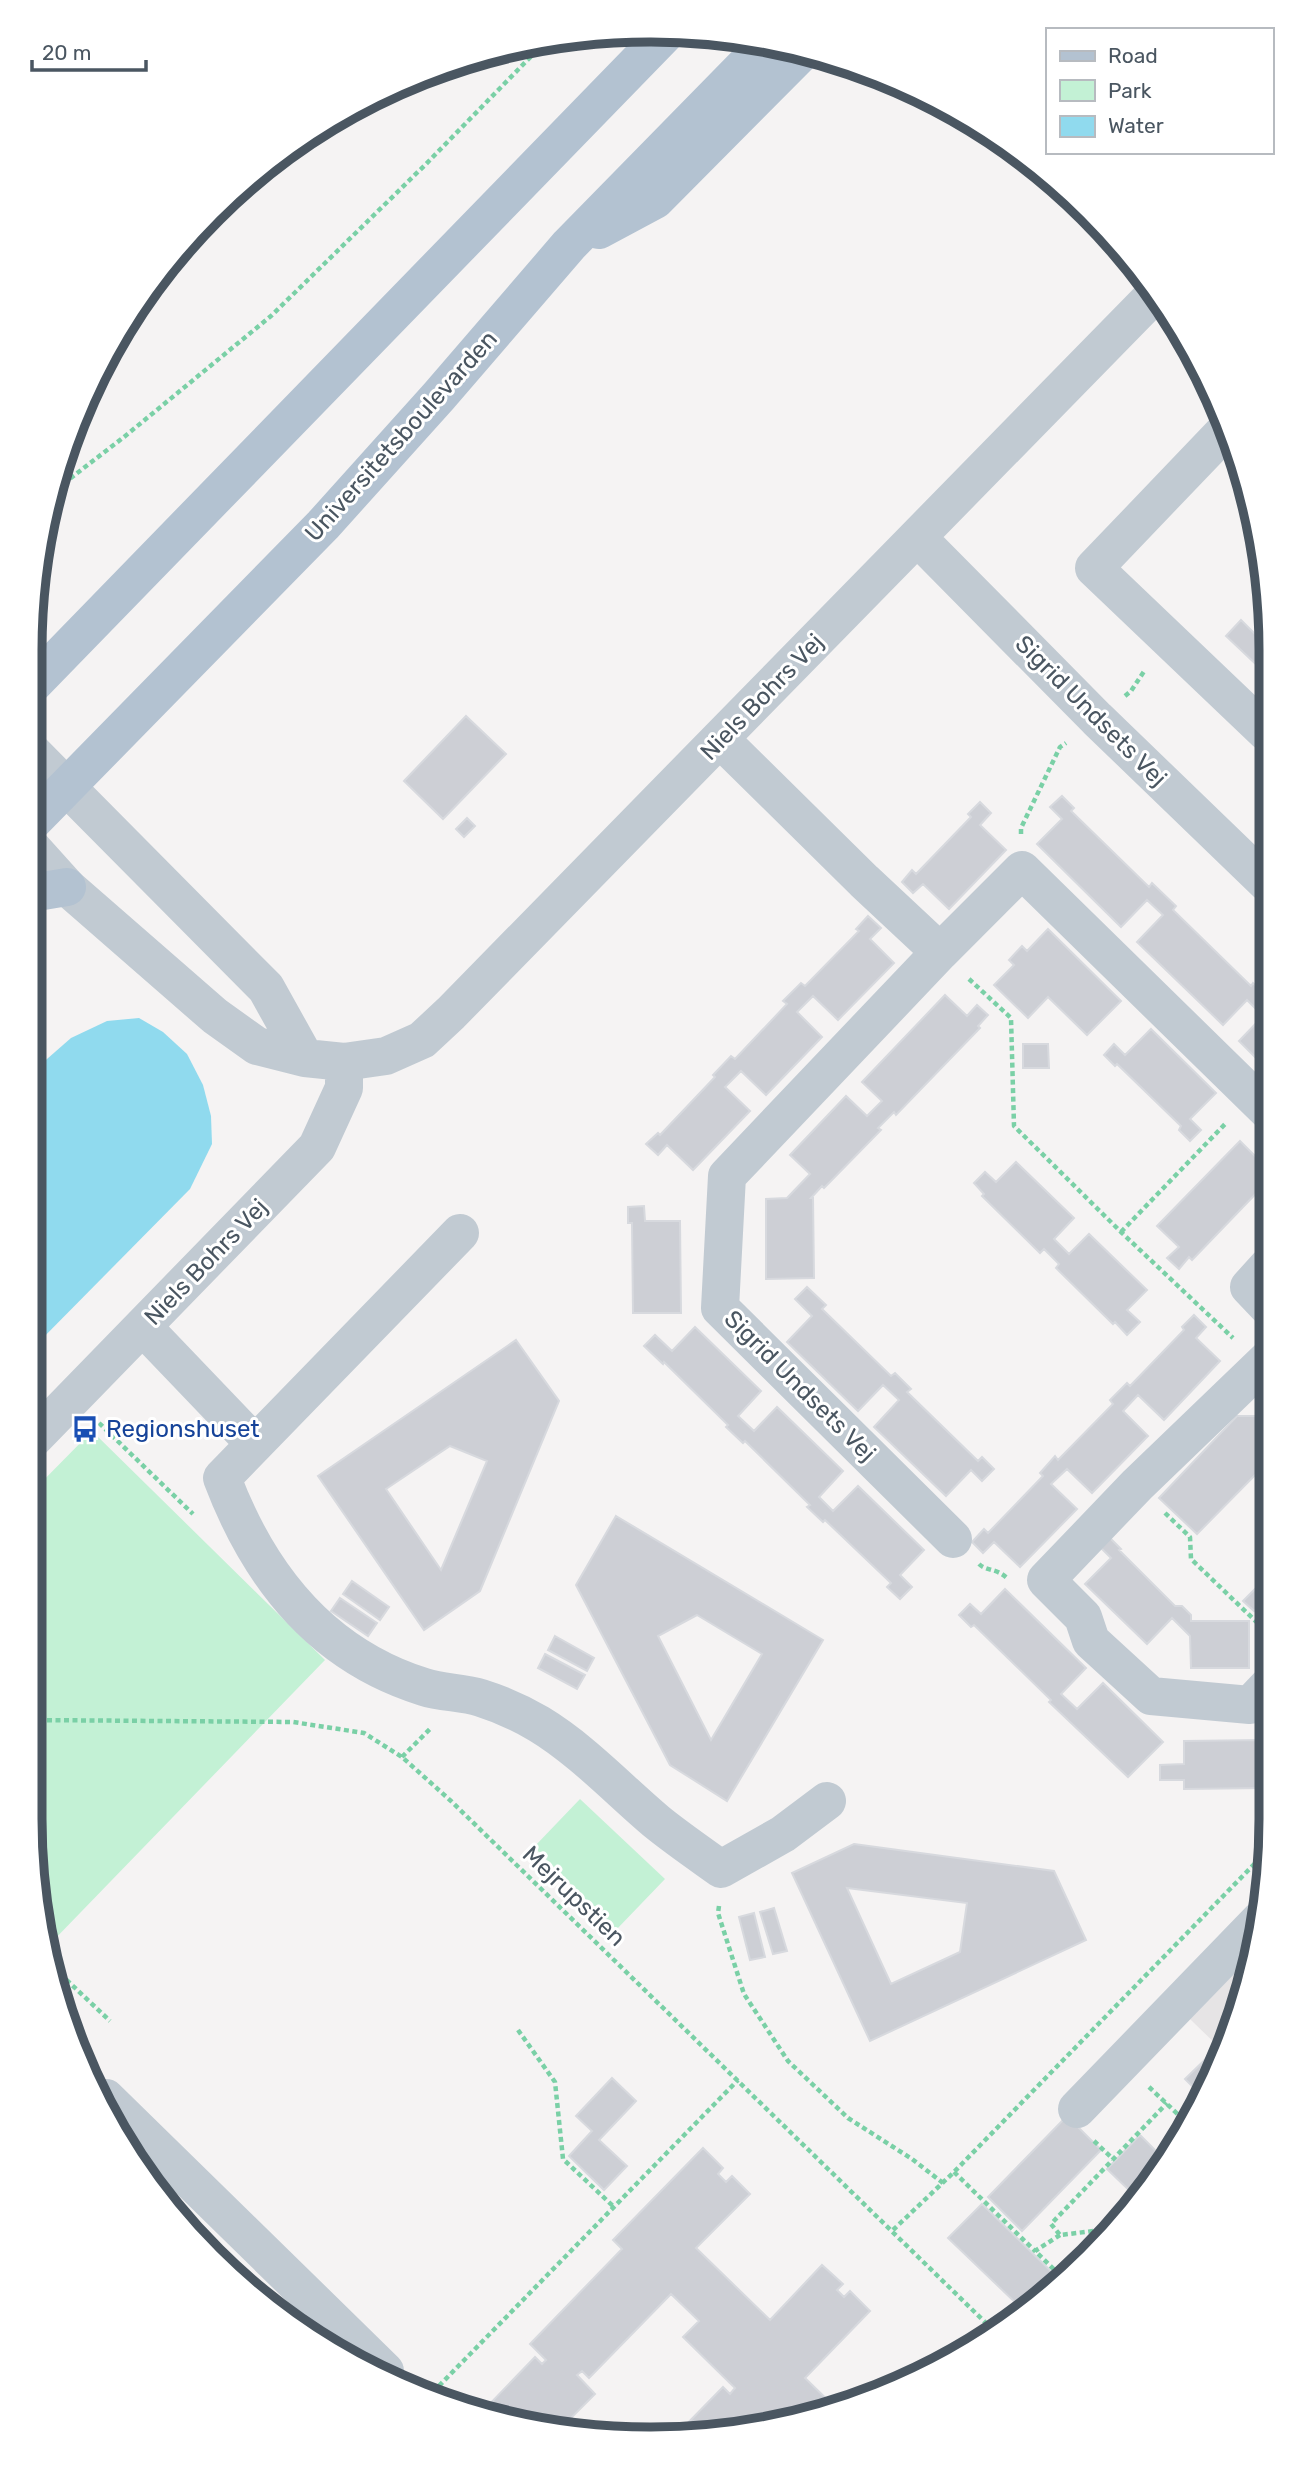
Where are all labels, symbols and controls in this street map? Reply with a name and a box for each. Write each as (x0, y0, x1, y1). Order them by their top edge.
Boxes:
scale bar (32, 28, 145, 72)
legend (1046, 28, 1273, 154)
text: 20 m (42, 40, 91, 65)
text: Road (1108, 43, 1158, 68)
text: Park (1108, 78, 1152, 103)
text: Water (1108, 113, 1164, 138)
street label: Universitetsboulevarden (299, 325, 503, 547)
street label: Niels Bohrs Vej (695, 628, 829, 766)
street label: Sigrid Undsets Vej (1010, 630, 1172, 792)
street label: Niels Bohrs Vej (139, 1193, 273, 1331)
street label: Sigrid Undsets Vej (719, 1305, 881, 1467)
bus stop icon: Regionshuset (70, 1414, 100, 1444)
place label: Regionshuset (106, 1415, 260, 1443)
street label: Mejrupstien (517, 1840, 631, 1952)

